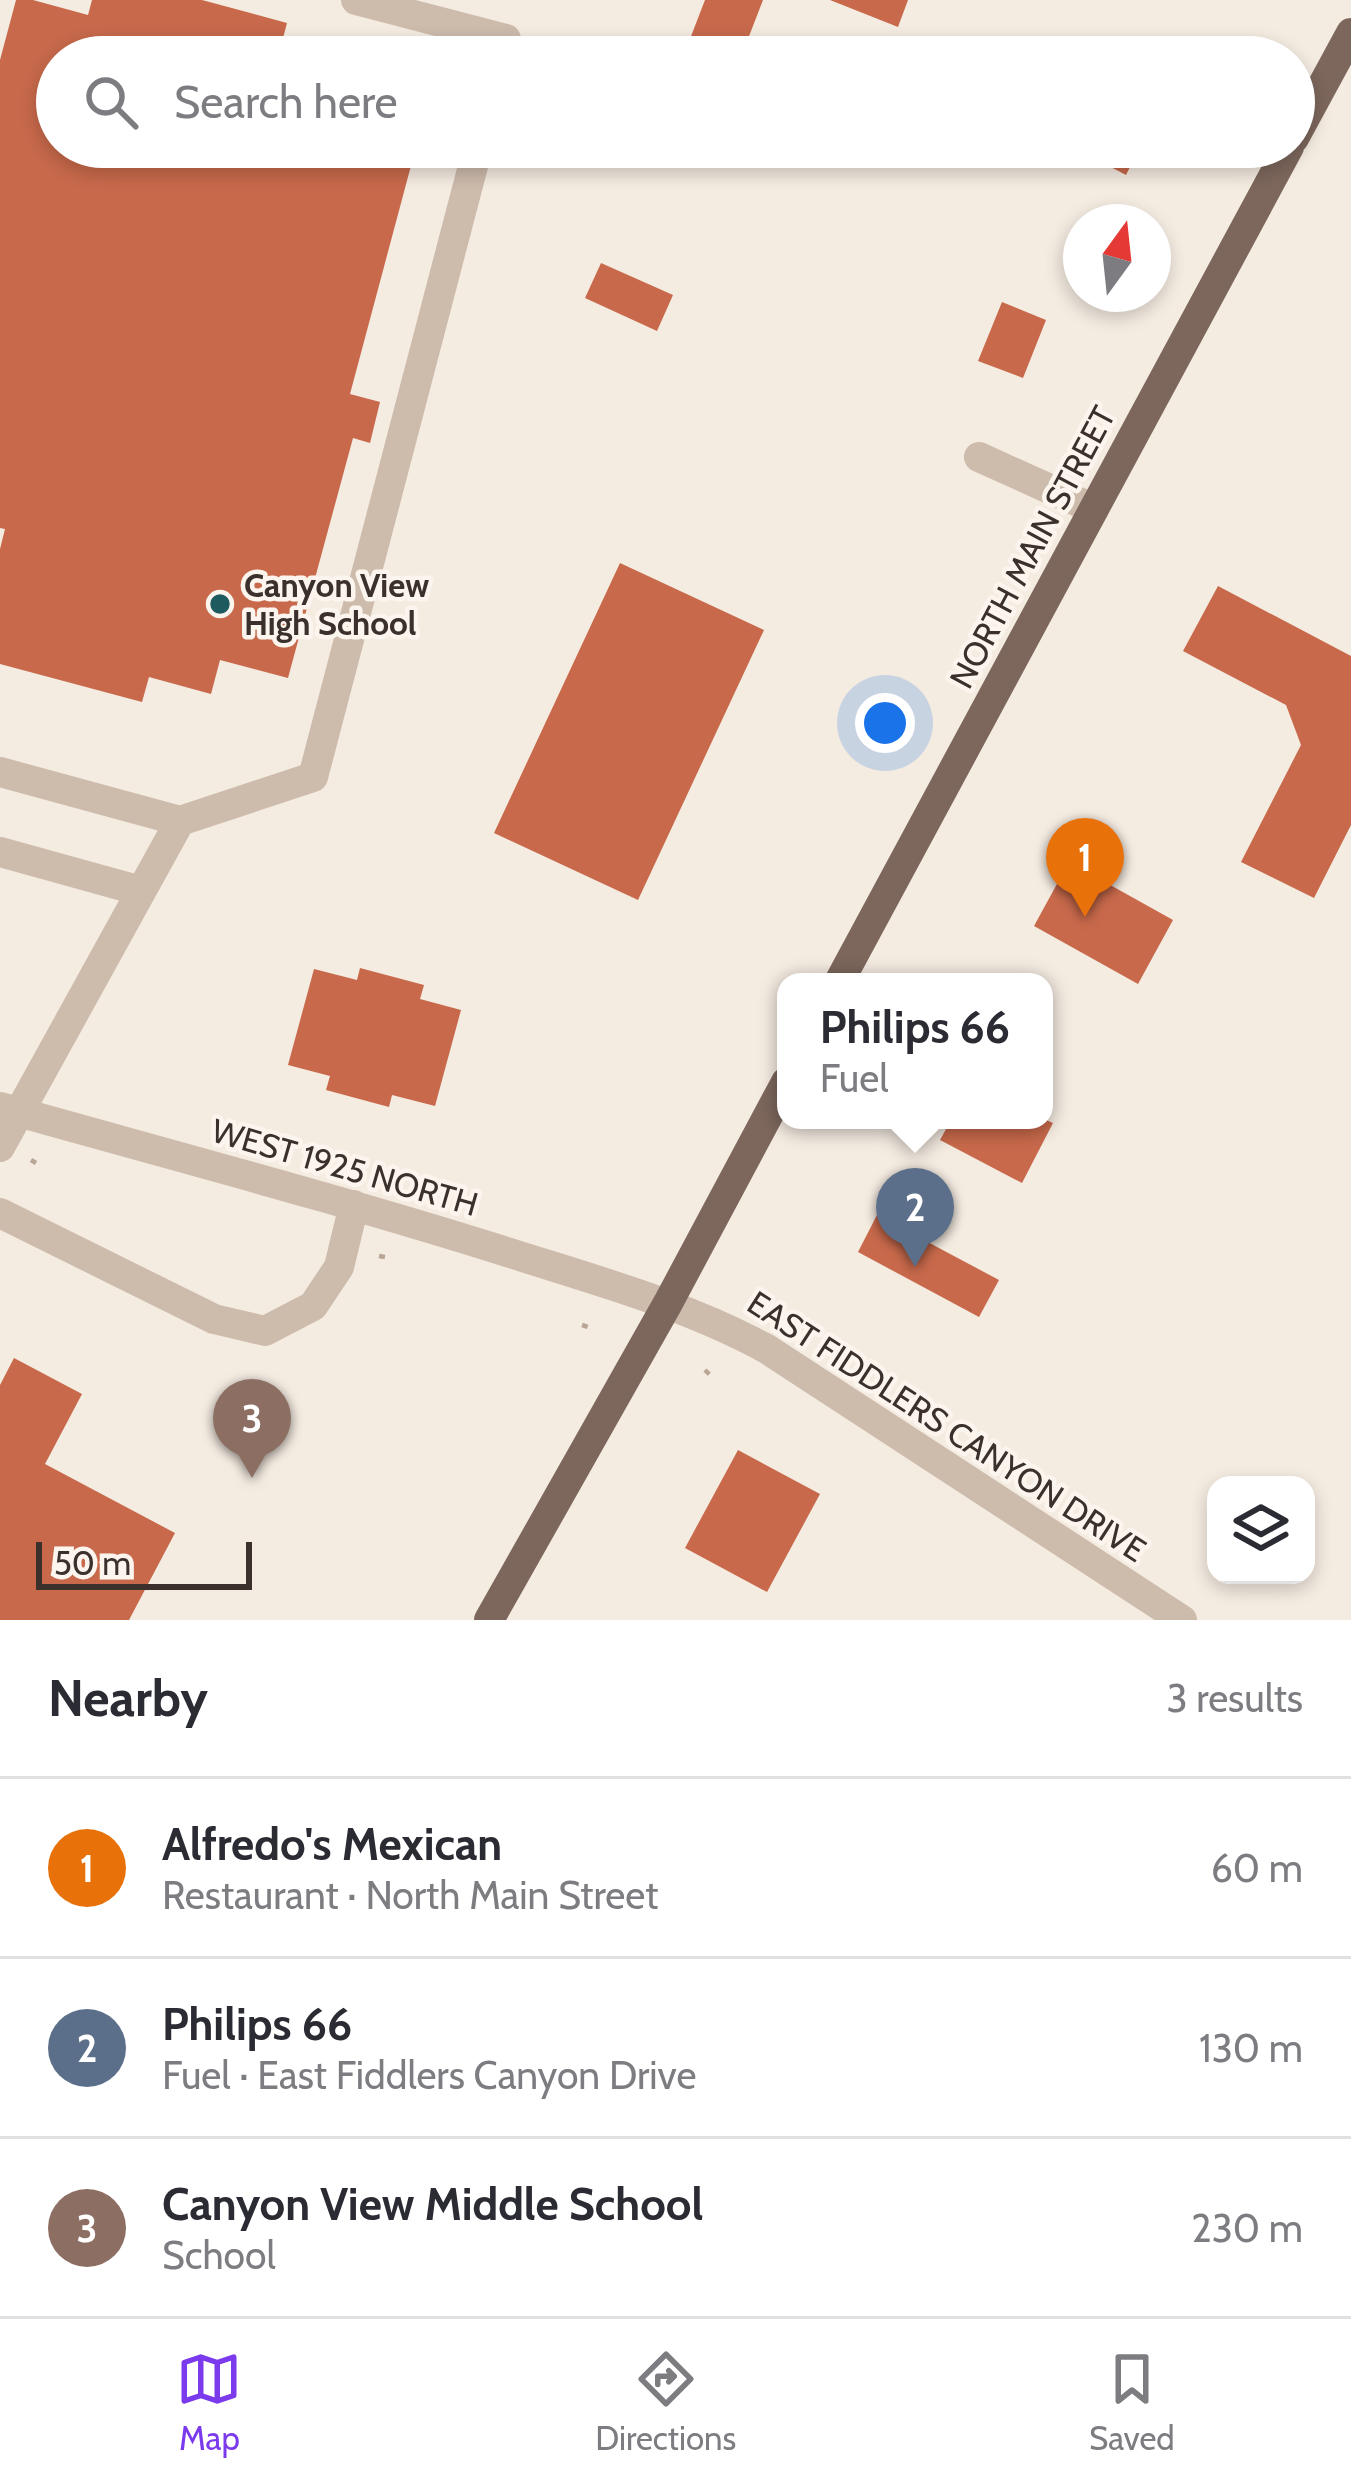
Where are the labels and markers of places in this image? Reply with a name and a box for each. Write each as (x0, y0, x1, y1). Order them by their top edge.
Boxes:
place label: Canyon View High School (244, 565, 429, 643)
marker: Canyon View High School (207, 591, 233, 617)
pin: 1 (1046, 818, 1124, 917)
pin: 2 (876, 1168, 954, 1267)
pin: 3 (213, 1379, 291, 1478)

